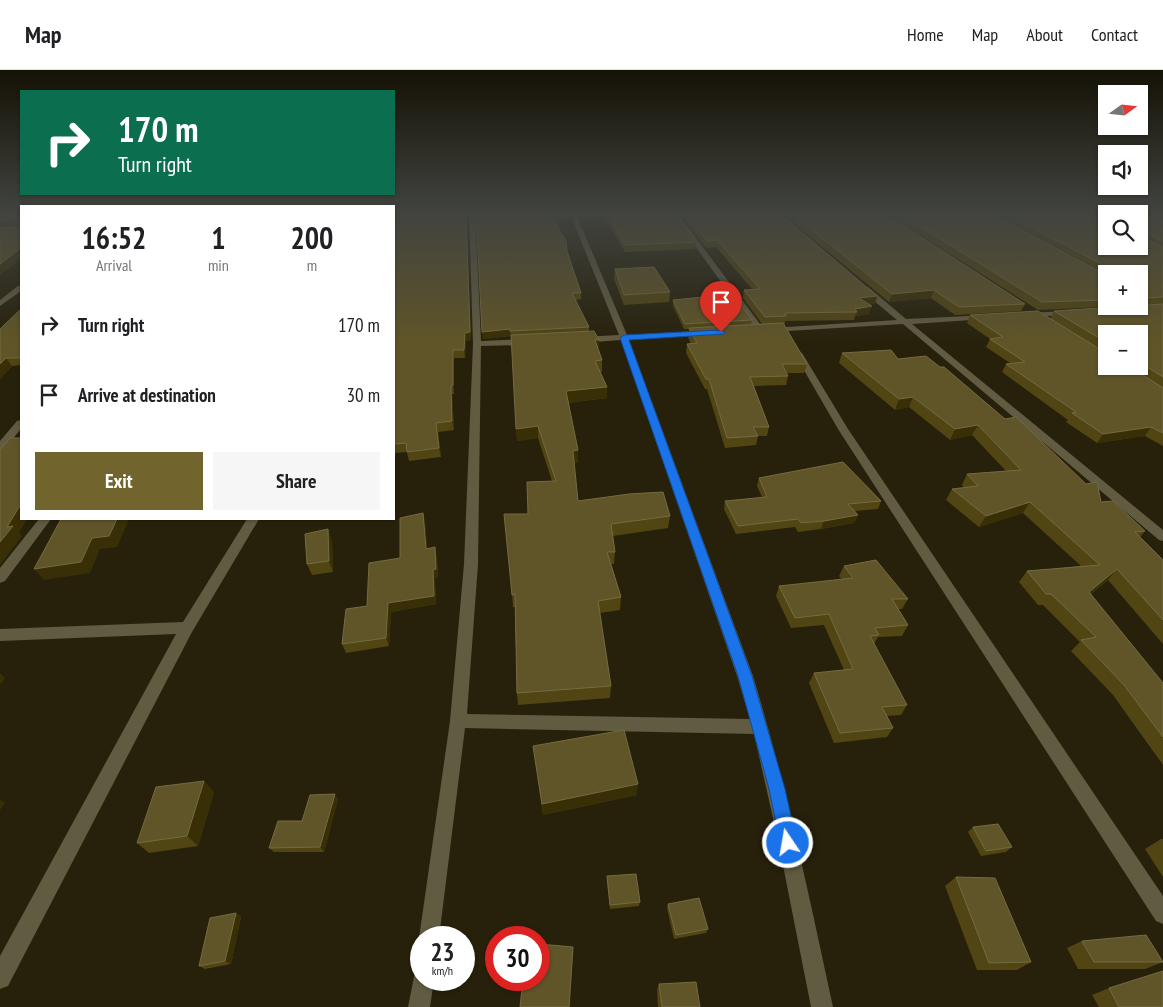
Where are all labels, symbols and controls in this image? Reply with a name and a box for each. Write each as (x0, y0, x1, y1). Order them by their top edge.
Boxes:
text: Map (25, 19, 62, 50)
text: Home (907, 23, 944, 46)
text: Map (972, 23, 998, 46)
text: About (1026, 23, 1063, 46)
text: Contact (1091, 23, 1138, 46)
north arrow (1098, 85, 1148, 135)
map controls (1098, 85, 1148, 375)
text: 170 m (118, 106, 199, 152)
icon: right (35, 110, 100, 175)
button: sound (1098, 145, 1148, 195)
text: Turn right (118, 150, 192, 178)
button: search (1098, 205, 1148, 255)
text: 16:52 (82, 218, 146, 257)
text: 1 (211, 218, 226, 257)
text: 200 (290, 218, 333, 257)
text: Arrival (96, 255, 132, 275)
text: min (208, 255, 229, 275)
text: m (307, 255, 317, 275)
button: + (1098, 265, 1148, 315)
pin (700, 281, 742, 332)
icon: arrive (707, 288, 735, 316)
icon: right (35, 311, 63, 339)
text: Turn right (78, 313, 144, 337)
text: 170 m (338, 313, 380, 337)
button: − (1098, 325, 1148, 375)
icon: arrive (35, 381, 63, 409)
text: Arrive at destination (78, 383, 216, 407)
text: 30 m (347, 383, 380, 407)
button: Exit (35, 452, 203, 510)
button: Share (213, 452, 380, 510)
position arrow (761, 816, 813, 868)
speed limit sign: 30 (485, 926, 550, 991)
text: 23 (431, 936, 454, 968)
text: km/h (432, 963, 453, 978)

